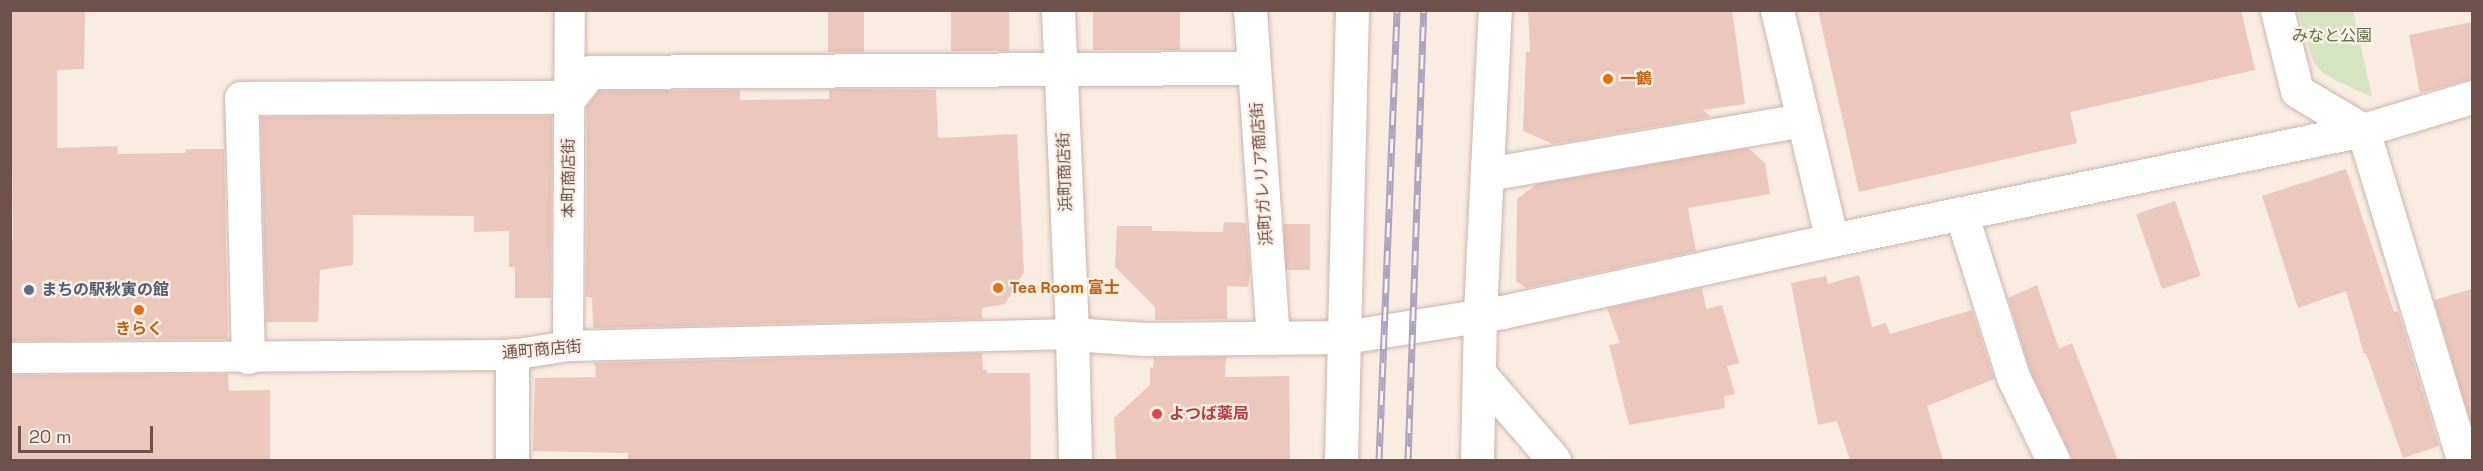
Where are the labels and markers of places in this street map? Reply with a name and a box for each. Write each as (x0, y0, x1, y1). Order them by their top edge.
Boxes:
place label: 一鶴 (1620, 69, 1652, 89)
marker: 一鶴 (1601, 72, 1615, 86)
place label: Tea Room 富士 (1010, 278, 1120, 298)
place label: まちの駅秋寅の館 (41, 280, 169, 300)
marker: Tea Room 富士 (991, 281, 1005, 295)
marker: まちの駅秋寅の館 (22, 283, 36, 297)
marker: きらく (132, 303, 146, 317)
place label: きらく (115, 319, 163, 339)
place label: よつば薬局 (1169, 404, 1249, 424)
marker: よつば薬局 (1150, 407, 1164, 421)

